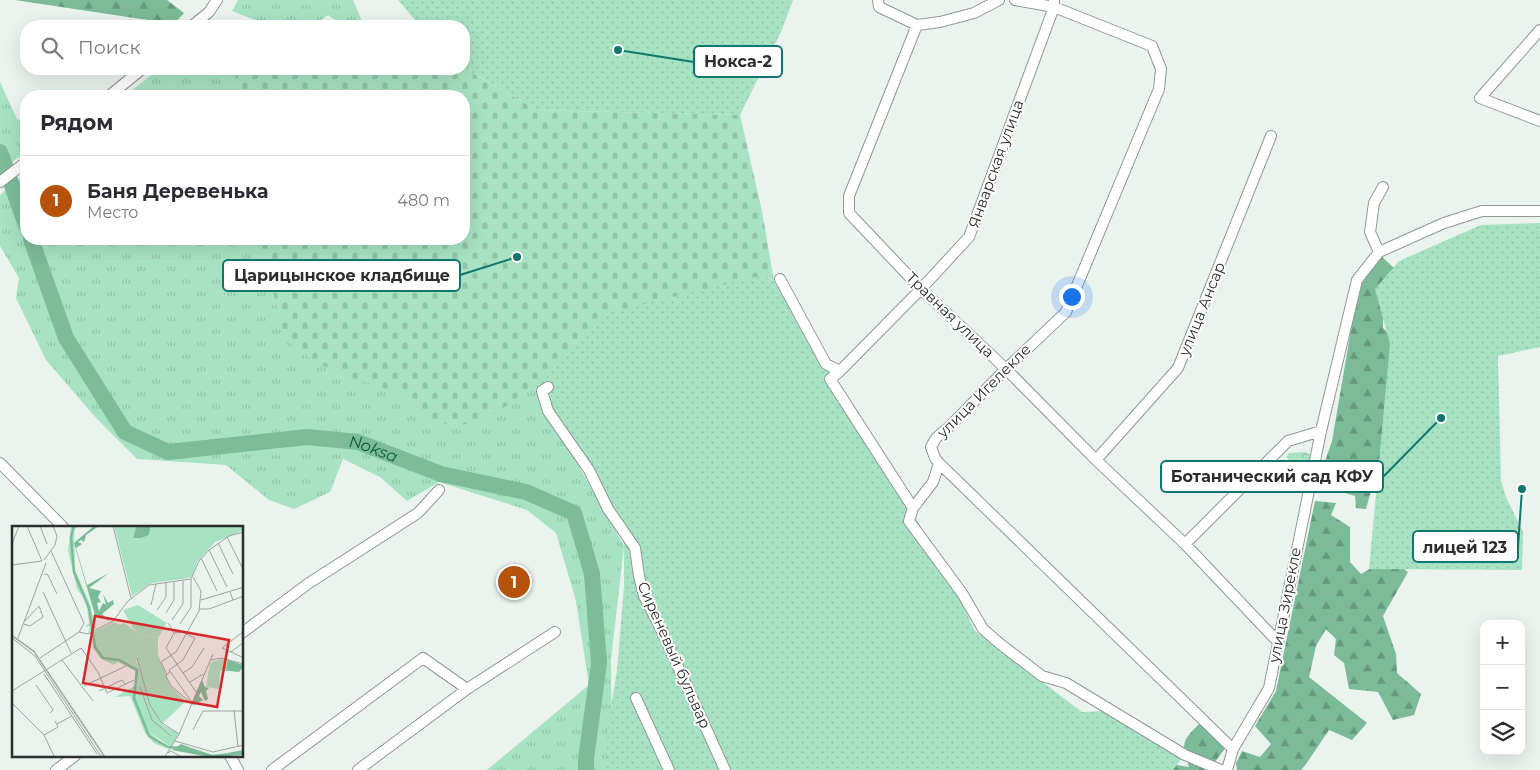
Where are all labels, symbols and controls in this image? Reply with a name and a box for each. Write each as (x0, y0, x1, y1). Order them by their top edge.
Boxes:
search box (20, 20, 470, 75)
icon: search (38, 34, 66, 62)
text: Поиск (78, 36, 141, 59)
callout: Нокса-2 (694, 46, 782, 77)
text: Нокса-2 (704, 52, 772, 71)
street label: Январская улица (964, 97, 1028, 230)
text: Рядом (40, 110, 113, 135)
text: Баня Деревенька (87, 180, 268, 203)
text: 1 (53, 191, 59, 210)
text: 480 m (397, 191, 450, 210)
text: Место (87, 203, 139, 222)
street label: улица Ансар (1174, 259, 1229, 359)
callout: Царицынское кладбище (223, 260, 460, 291)
text: Царицынское кладбище (234, 266, 450, 285)
street label: Травная улица (902, 268, 998, 362)
your location (1059, 284, 1085, 310)
street label: улица Игелекле (932, 340, 1035, 442)
water label: Noksa (348, 432, 401, 467)
callout: Ботанический сад КФУ (1161, 461, 1383, 492)
text: Ботанический сад КФУ (1171, 467, 1374, 486)
inset map (12, 526, 244, 758)
callout: лицей 123 (1413, 531, 1518, 562)
text: лицей 123 (1423, 538, 1507, 557)
street label: улица Зирекле (1264, 545, 1305, 665)
pin: 1 (498, 563, 530, 601)
street label: Сиреневый бульвар (633, 578, 715, 731)
map controls (1480, 620, 1525, 755)
button: + (1480, 620, 1525, 665)
button: − (1480, 665, 1525, 710)
button: layers (1480, 710, 1525, 755)

